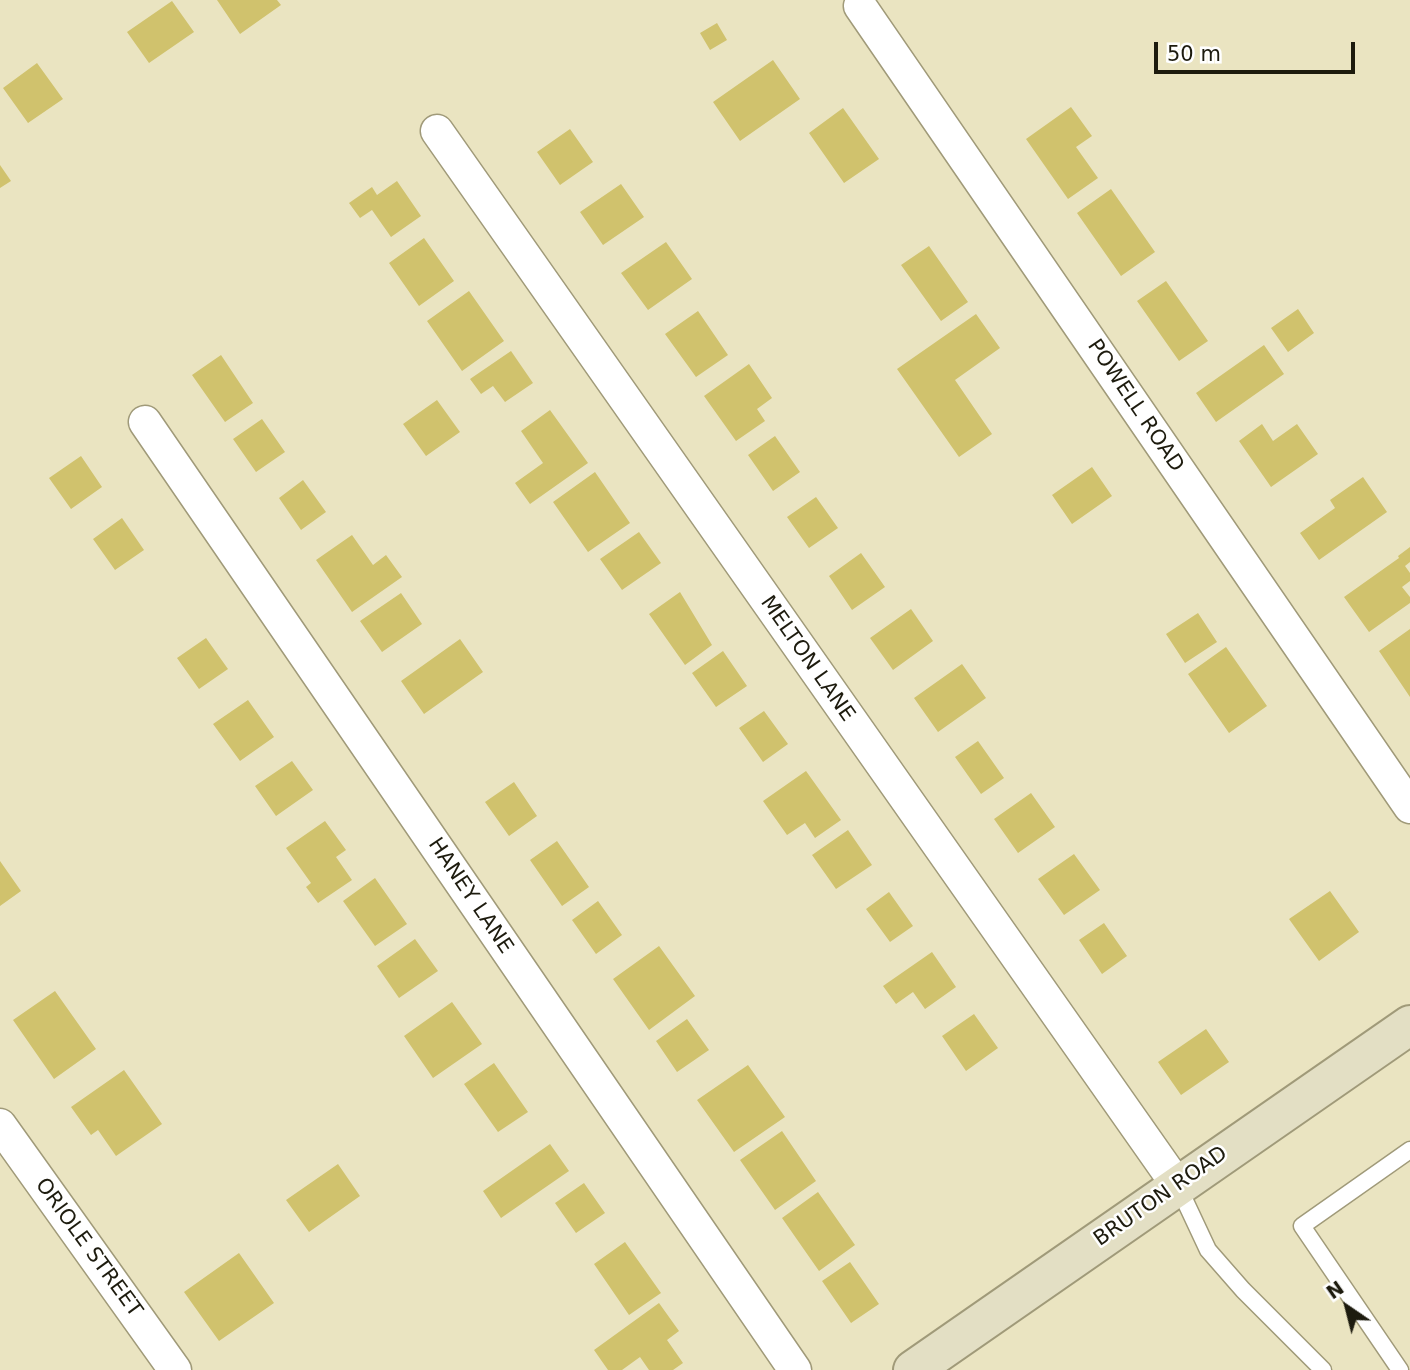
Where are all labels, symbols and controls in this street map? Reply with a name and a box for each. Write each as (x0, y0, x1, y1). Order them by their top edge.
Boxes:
scale bar (1158, 28, 1359, 72)
text: 50 m (1167, 42, 1221, 66)
street label: POWELL ROAD (1081, 335, 1189, 477)
street label: MELTON LANE (754, 591, 860, 727)
street label: HANEY LANE (422, 833, 518, 959)
street label: BRUTON ROAD (1089, 1142, 1233, 1252)
street label: ORIOLE STREET (29, 1174, 147, 1322)
north arrow (1312, 1272, 1382, 1342)
text: N (1322, 1276, 1348, 1303)

